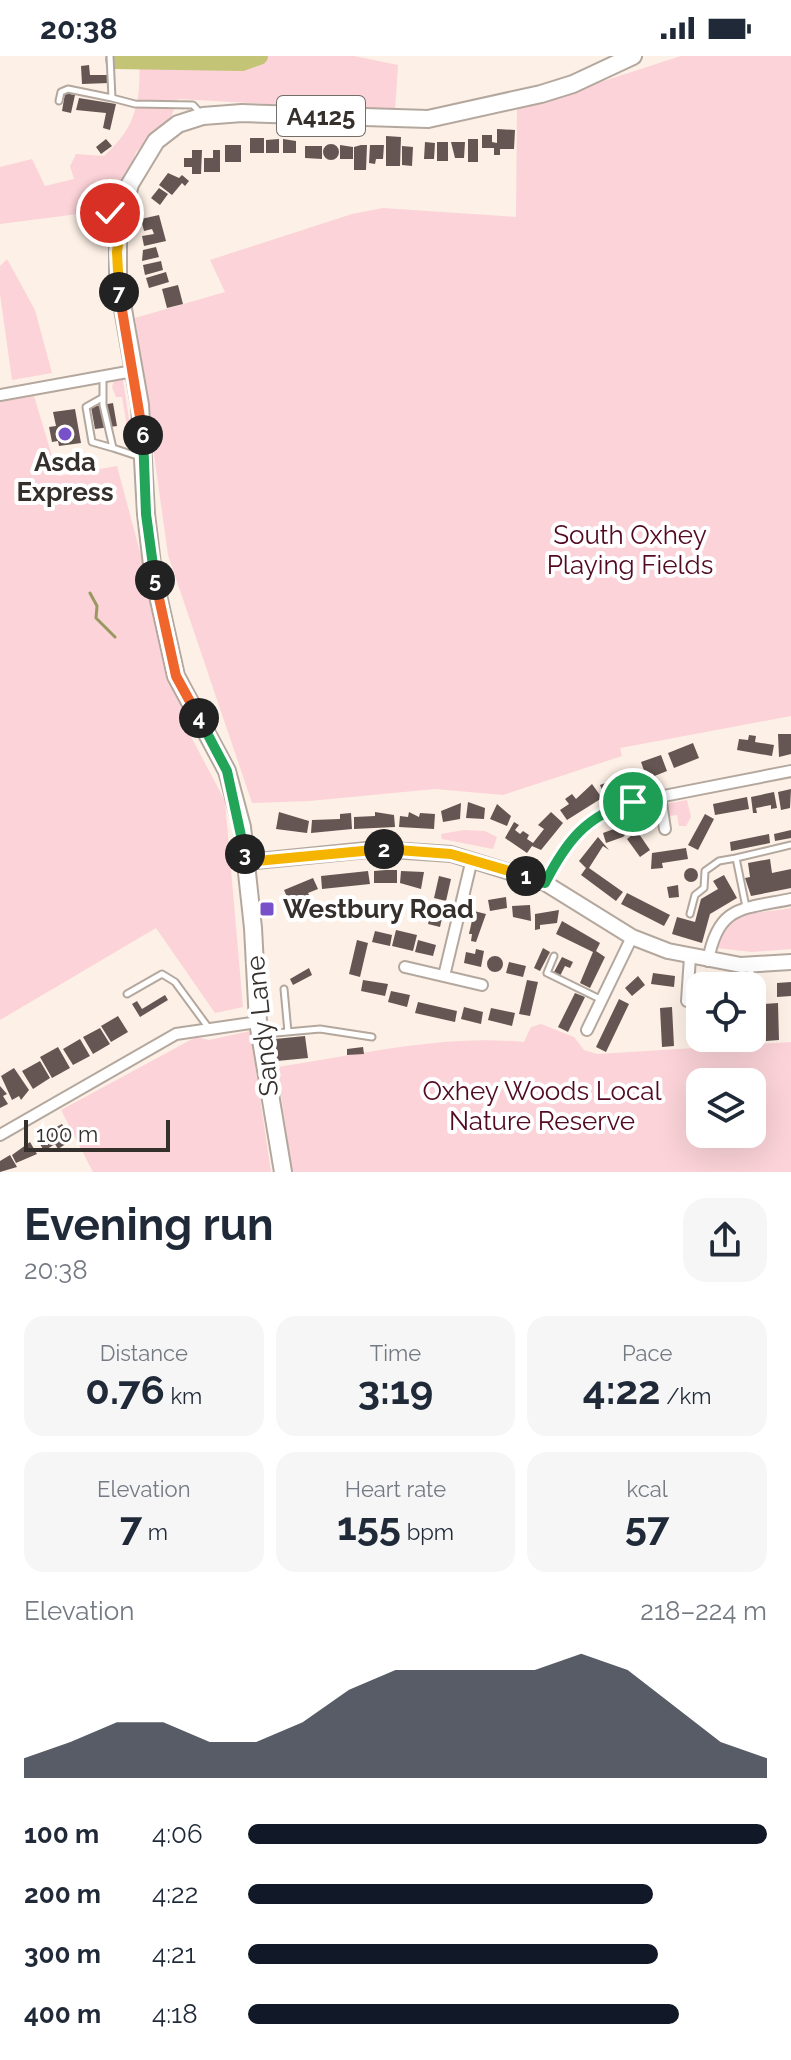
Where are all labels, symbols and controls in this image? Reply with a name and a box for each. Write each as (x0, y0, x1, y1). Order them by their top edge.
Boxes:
text: 20:38 (40, 11, 118, 46)
road number: A4125 (277, 96, 365, 136)
pin (76, 179, 144, 247)
icon: check (88, 191, 132, 235)
pin: 7 (99, 272, 139, 312)
text: 7 (113, 279, 125, 305)
pin: 6 (123, 415, 163, 455)
text: 6 (136, 422, 150, 448)
marker: Asda Express (56, 425, 74, 443)
place label: Asda Express (16, 447, 114, 507)
park label: South Oxhey Playing Fields (547, 520, 713, 580)
pin: 5 (135, 560, 175, 600)
text: 5 (149, 567, 161, 593)
pin: 4 (179, 698, 219, 738)
text: 4 (193, 705, 205, 731)
pin (599, 768, 667, 836)
icon: arrive (611, 780, 655, 824)
pin: 2 (364, 829, 404, 869)
pin: 3 (225, 834, 265, 874)
text: 2 (378, 836, 390, 862)
text: 3 (239, 841, 251, 867)
pin: 1 (506, 856, 546, 896)
text: 1 (521, 863, 531, 889)
place label: Westbury Road (283, 894, 474, 924)
marker: Westbury Road (258, 900, 276, 918)
street label: Sandy Lane (240, 954, 284, 1098)
map controls (686, 972, 766, 1148)
button: locate (686, 972, 766, 1052)
button: layers (686, 1068, 766, 1148)
park label: Oxhey Woods Local Nature Reserve (422, 1076, 662, 1136)
scale bar (24, 1116, 170, 1152)
text: 100 m (36, 1121, 98, 1147)
button: share (683, 1198, 767, 1282)
text: Evening run (24, 1199, 273, 1250)
text: 20:38 (24, 1255, 88, 1285)
text: Distance (100, 1340, 188, 1366)
text: Time (370, 1340, 421, 1366)
text: Pace (622, 1340, 672, 1366)
text: 0.76 (85, 1366, 165, 1413)
text: 3:19 (358, 1366, 433, 1413)
text: 4:22 (583, 1366, 661, 1413)
text: km (165, 1383, 202, 1409)
text: /km (661, 1383, 711, 1409)
text: Elevation (97, 1476, 191, 1502)
text: Heart rate (345, 1476, 446, 1502)
text: kcal (627, 1476, 668, 1502)
text: 7 (120, 1502, 142, 1549)
text: 155 (337, 1502, 401, 1549)
text: 57 (625, 1502, 669, 1549)
text: m (142, 1519, 168, 1545)
text: bpm (401, 1519, 454, 1545)
text: Elevation (24, 1596, 134, 1626)
text: 218–224 m (640, 1596, 767, 1626)
text: 100 m (24, 1819, 99, 1849)
text: 4:06 (152, 1819, 203, 1849)
text: 200 m (24, 1879, 101, 1909)
text: 4:22 (152, 1879, 198, 1909)
text: 300 m (24, 1939, 101, 1969)
text: 4:21 (152, 1939, 196, 1969)
text: 400 m (24, 1999, 101, 2029)
text: 4:18 (152, 1999, 198, 2029)

